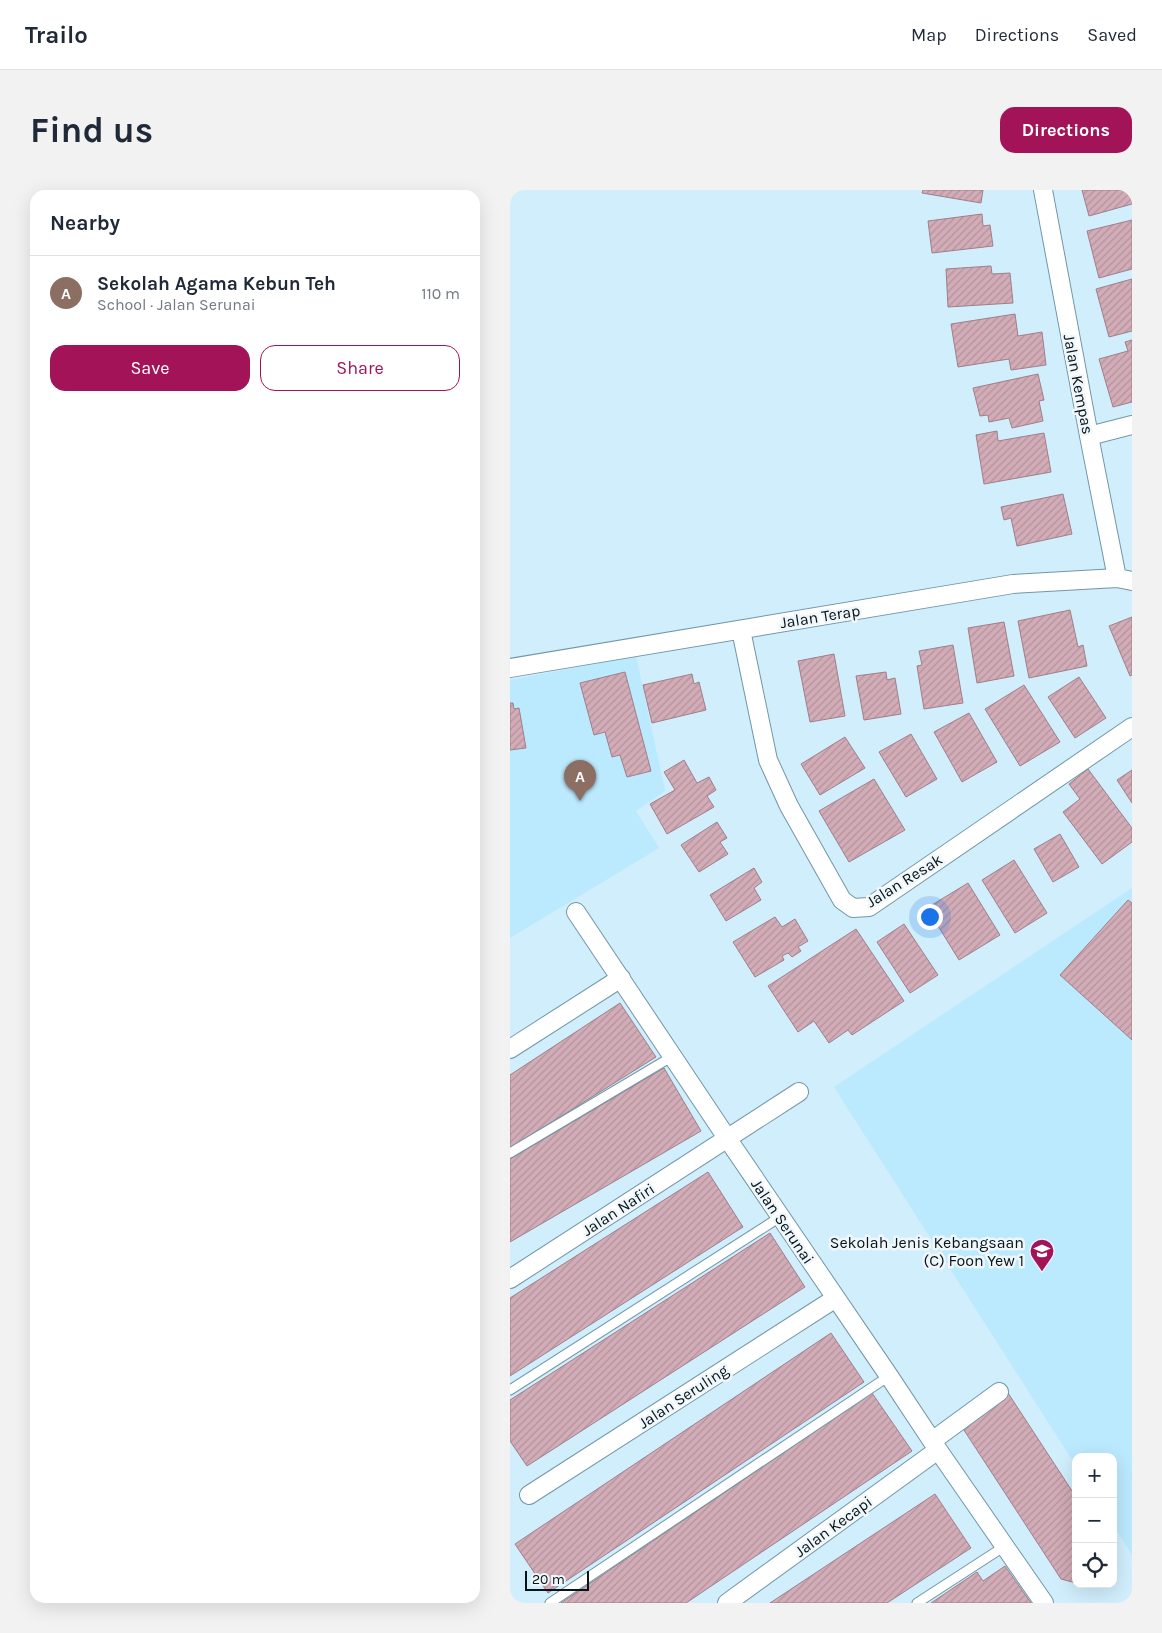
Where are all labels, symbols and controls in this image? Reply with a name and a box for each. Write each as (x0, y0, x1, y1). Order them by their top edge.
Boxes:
text: Trailo (25, 21, 88, 49)
text: Map (911, 24, 947, 46)
text: Directions (975, 24, 1059, 46)
text: Saved (1087, 24, 1137, 46)
button: Directions (1000, 107, 1132, 153)
text: Find us (30, 110, 153, 151)
text: Nearby (50, 211, 120, 235)
text: Sekolah Agama Kebun Teh (97, 273, 336, 295)
text: A (61, 284, 71, 303)
text: 110 m (421, 284, 460, 303)
text: School · Jalan Serunai (97, 295, 256, 314)
street label: Jalan Kempas (1060, 332, 1098, 436)
button: Save (50, 345, 250, 391)
button: Share (260, 345, 460, 391)
street label: Jalan Terap (779, 601, 862, 632)
pin: A (564, 760, 596, 801)
street label: Jalan Resak (863, 850, 946, 911)
your location (917, 904, 943, 930)
street label: Jalan Serunai (747, 1175, 818, 1267)
street label: Jalan Nafiri (578, 1179, 658, 1240)
place label: Sekolah Jenis Kebangsaan (C) Foon Yew 1 (830, 1233, 1024, 1270)
school or university icon: Sekolah Jenis Kebangsaan (C) Foon Yew 1 (1029, 1238, 1055, 1272)
street label: Jalan Seruling (635, 1360, 732, 1433)
map controls (1072, 1453, 1117, 1588)
button: + (1072, 1453, 1117, 1498)
street label: Jalan Kecapi (791, 1492, 876, 1561)
button: − (1072, 1498, 1117, 1543)
button: locate (1072, 1543, 1117, 1588)
scale bar (525, 1568, 589, 1591)
text: 20 m (532, 1571, 565, 1588)

